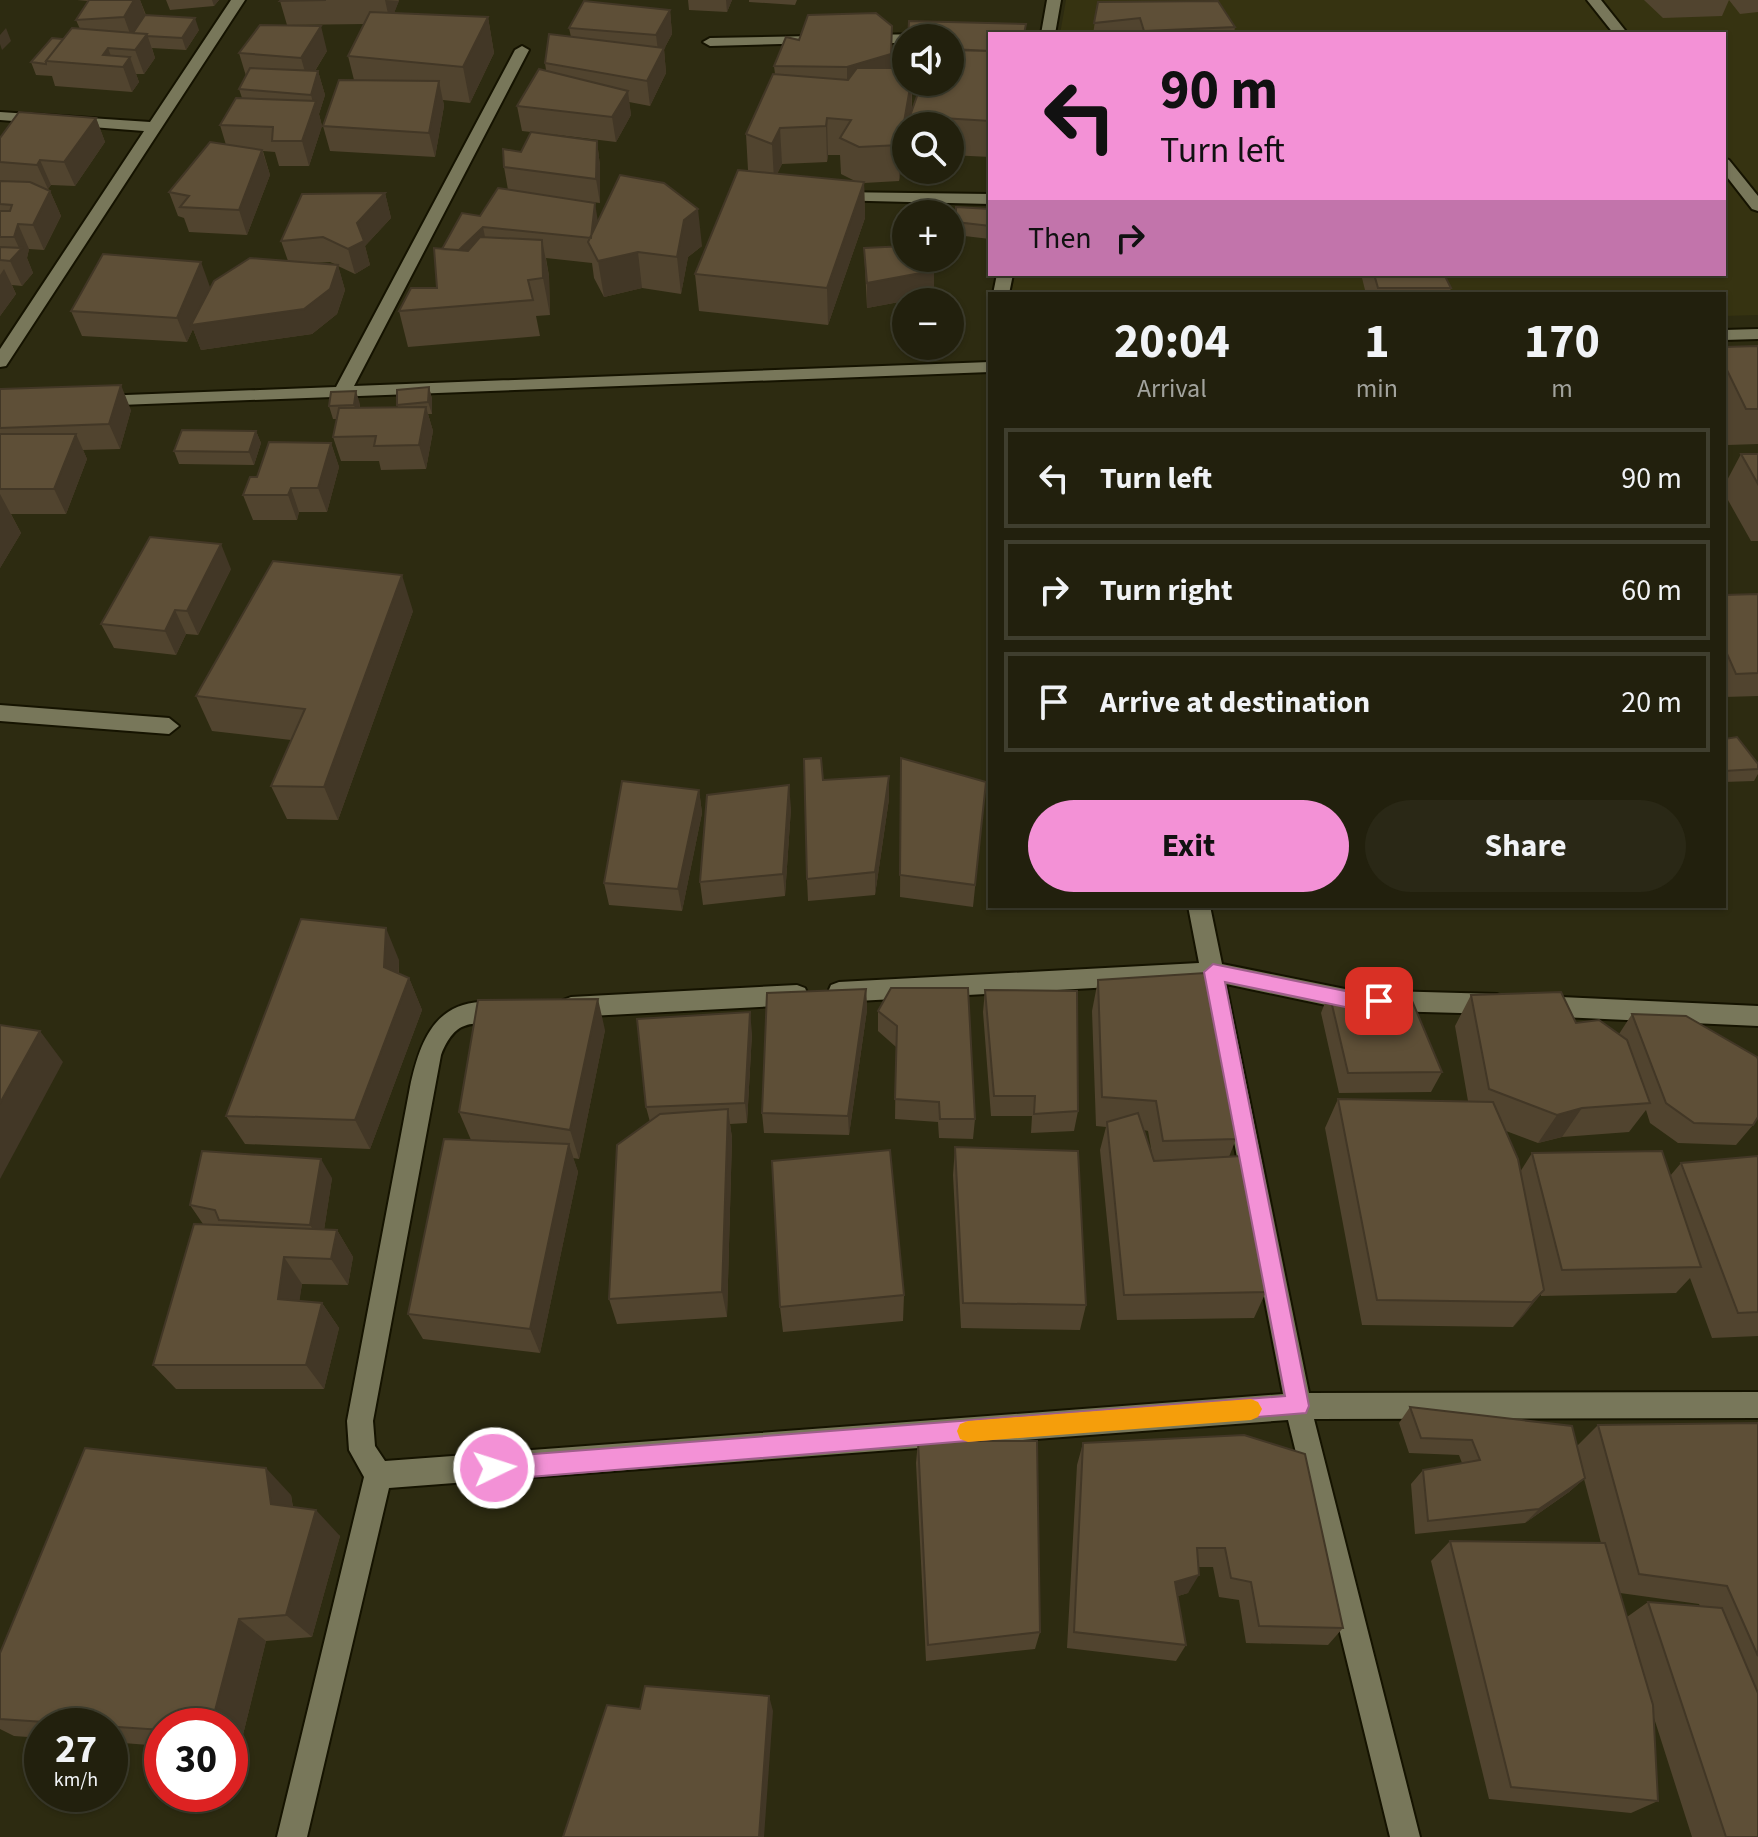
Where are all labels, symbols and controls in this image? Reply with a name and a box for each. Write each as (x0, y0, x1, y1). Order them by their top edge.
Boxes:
map controls (892, 24, 964, 360)
button: sound (892, 24, 964, 96)
text: 90 m (1160, 51, 1278, 130)
icon: left (1028, 64, 1132, 168)
button: search (892, 112, 964, 184)
text: Turn left (1160, 125, 1285, 176)
button: + (892, 200, 964, 272)
icon: right (1108, 216, 1152, 260)
text: Then (1028, 217, 1092, 260)
button: − (892, 288, 964, 360)
text: 20:04 (1114, 308, 1230, 376)
text: 1 (1364, 308, 1390, 376)
text: 170 (1524, 308, 1600, 376)
text: Arrival (1137, 370, 1207, 407)
text: min (1356, 370, 1398, 407)
text: m (1551, 370, 1573, 407)
icon: left (1032, 456, 1076, 500)
text: Turn left (1100, 457, 1212, 500)
text: 90 m (1621, 457, 1682, 500)
icon: right (1032, 568, 1076, 612)
text: Turn right (1100, 569, 1232, 612)
text: 60 m (1621, 569, 1682, 612)
icon: arrive (1032, 680, 1076, 724)
text: Arrive at destination (1100, 681, 1370, 724)
text: 20 m (1621, 681, 1682, 724)
button: Exit (1028, 800, 1349, 892)
button: Share (1365, 800, 1686, 892)
pin (1345, 967, 1413, 1035)
icon: arrive (1357, 979, 1401, 1023)
position arrow (452, 1426, 536, 1510)
speed limit sign: 30 (144, 1708, 248, 1812)
text: 27 (55, 1721, 97, 1778)
text: km/h (54, 1766, 98, 1794)

